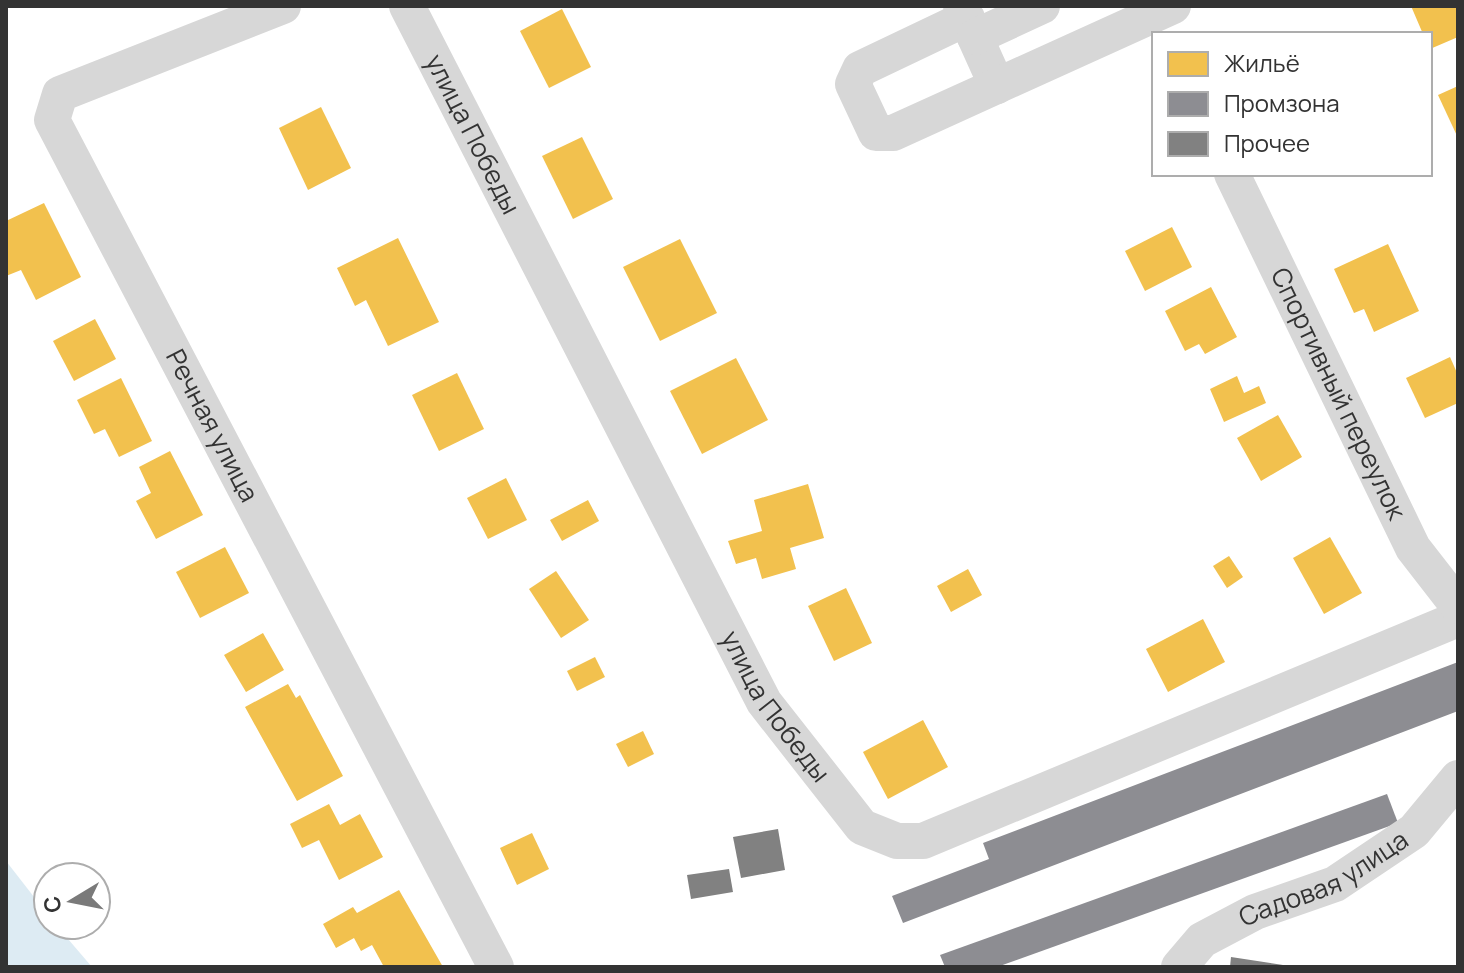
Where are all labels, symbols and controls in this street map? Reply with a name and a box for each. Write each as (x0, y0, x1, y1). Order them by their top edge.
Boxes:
legend (1152, 32, 1432, 176)
text: Жильё (1224, 46, 1300, 79)
street label: улица Победы (418, 47, 530, 220)
text: Промзона (1224, 86, 1339, 119)
text: Прочее (1224, 126, 1310, 159)
street label: Спортивный переулок (1263, 261, 1416, 526)
street label: Речная улица (158, 342, 268, 508)
street label: улица Победы (713, 624, 839, 789)
street label: Садовая улица (1232, 821, 1415, 935)
north arrow (32, 861, 112, 941)
text: С (36, 894, 68, 915)

